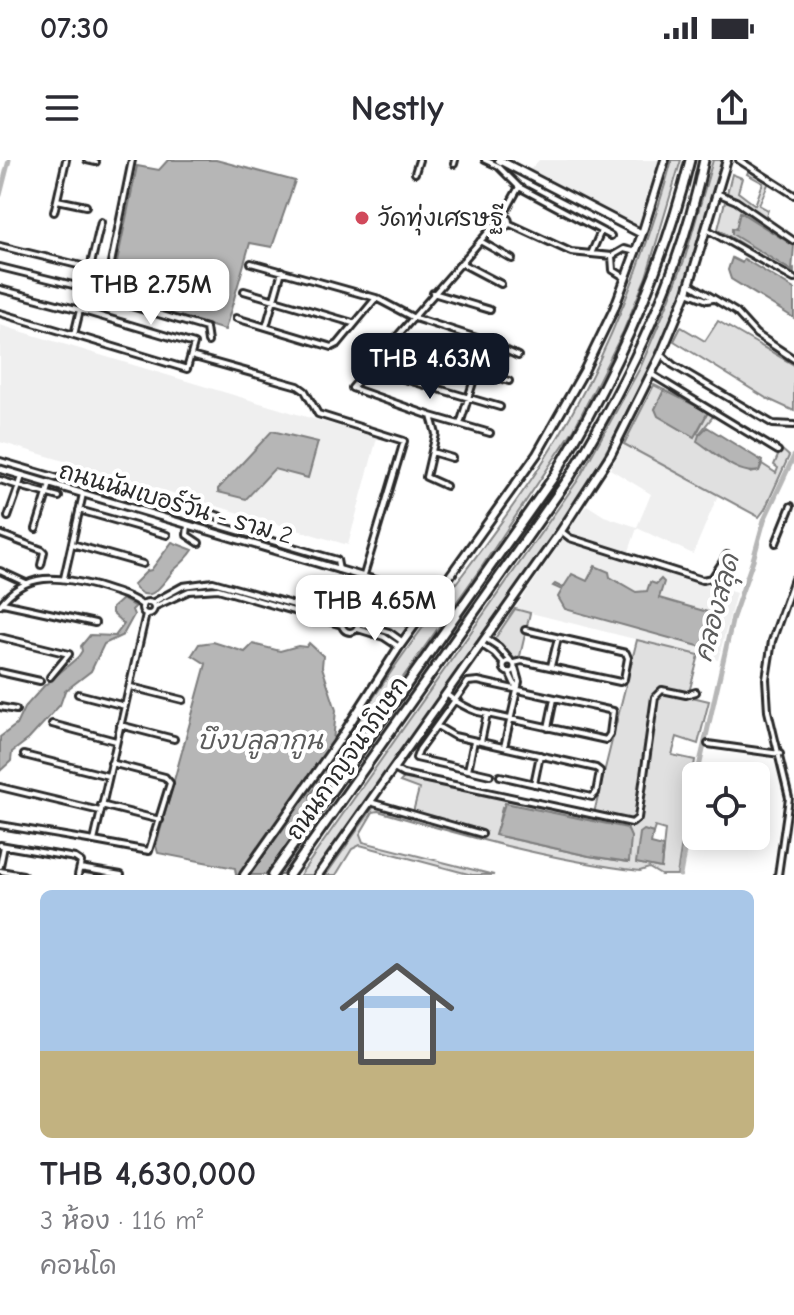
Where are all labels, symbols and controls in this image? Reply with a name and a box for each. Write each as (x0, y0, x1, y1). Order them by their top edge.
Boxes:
text: 07:30 (40, 11, 109, 46)
icon: menu (40, 86, 84, 130)
icon: share (710, 86, 754, 130)
text: Nestly (350, 88, 444, 129)
place label: วัดทุ่งเศรษฐี (378, 203, 504, 236)
marker: วัดทุ่งเศรษฐี (353, 209, 371, 227)
pin: THB 2.75M (59, 259, 243, 327)
text: THB 2.75M (90, 270, 212, 300)
pin: THB 4.63M (338, 333, 522, 401)
text: THB 4.63M (369, 344, 491, 374)
street label: ถนนนัมเบอร์วัน - ราม 2 (56, 454, 297, 550)
water label: คลองสลุด (688, 550, 750, 666)
pin: THB 4.65M (283, 575, 467, 643)
text: THB 4.65M (314, 586, 436, 616)
street label: ถนนกาญจนาภิเษก (280, 671, 414, 845)
water label: บึงบลูลากูน (197, 725, 324, 760)
map controls (682, 762, 770, 850)
button: locate (682, 762, 770, 850)
icon: home (325, 942, 469, 1086)
text: THB 4,630,000 (40, 1154, 256, 1194)
text: 3 ห้อง · 116 m² (40, 1206, 203, 1236)
text: คอนโด (40, 1251, 117, 1281)

